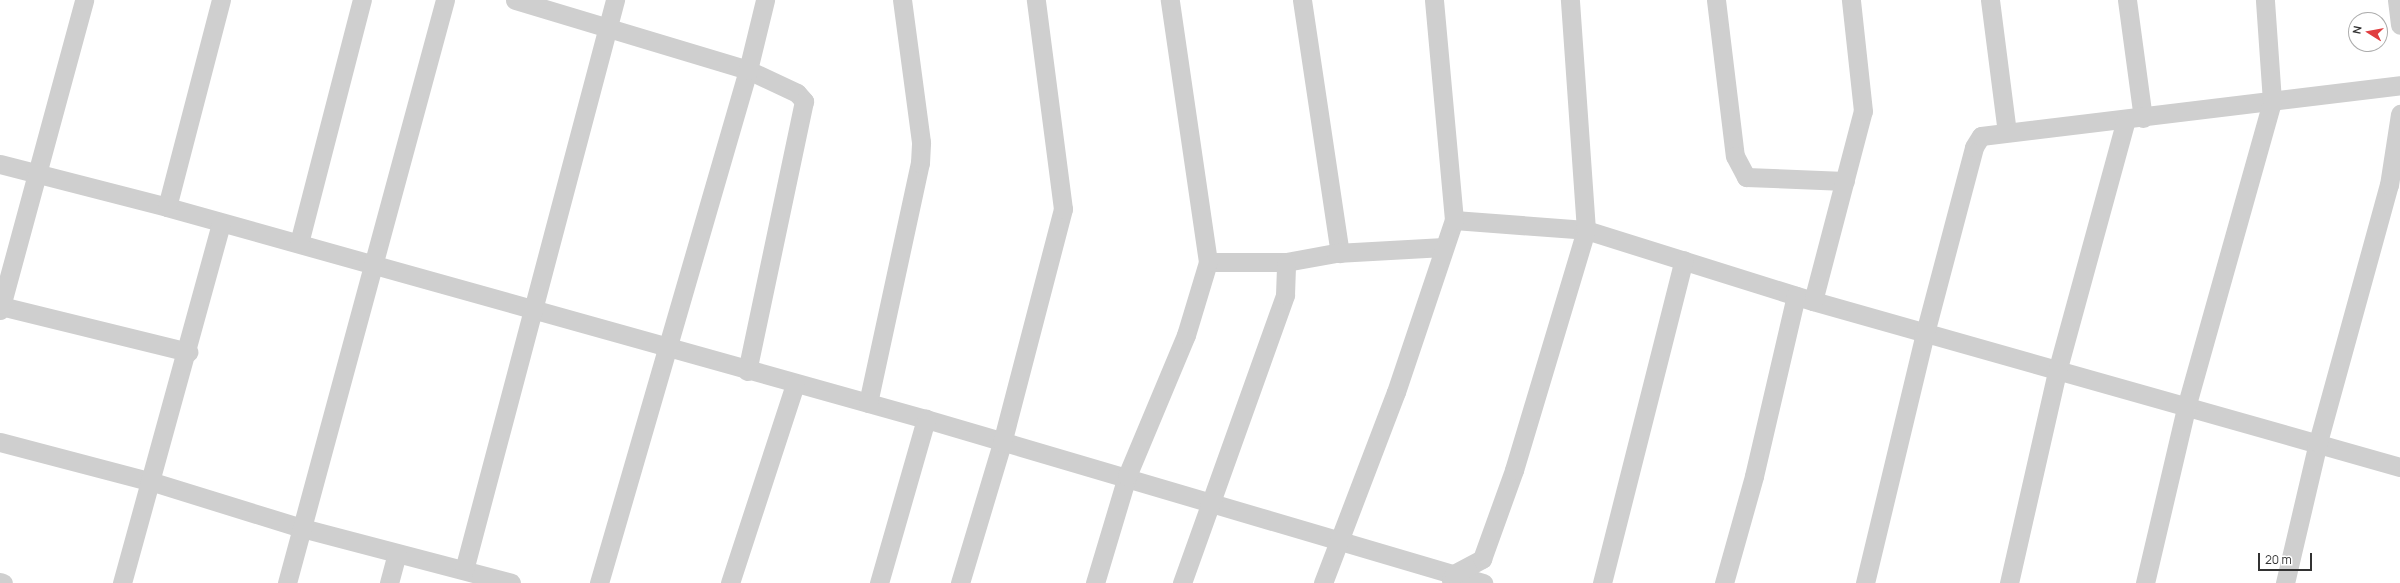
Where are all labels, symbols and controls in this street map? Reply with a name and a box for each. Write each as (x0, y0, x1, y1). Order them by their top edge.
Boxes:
north arrow (2348, 12, 2388, 52)
text: N (2349, 24, 2365, 35)
scale bar (2260, 545, 2314, 571)
text: 20 m (2265, 551, 2292, 568)

